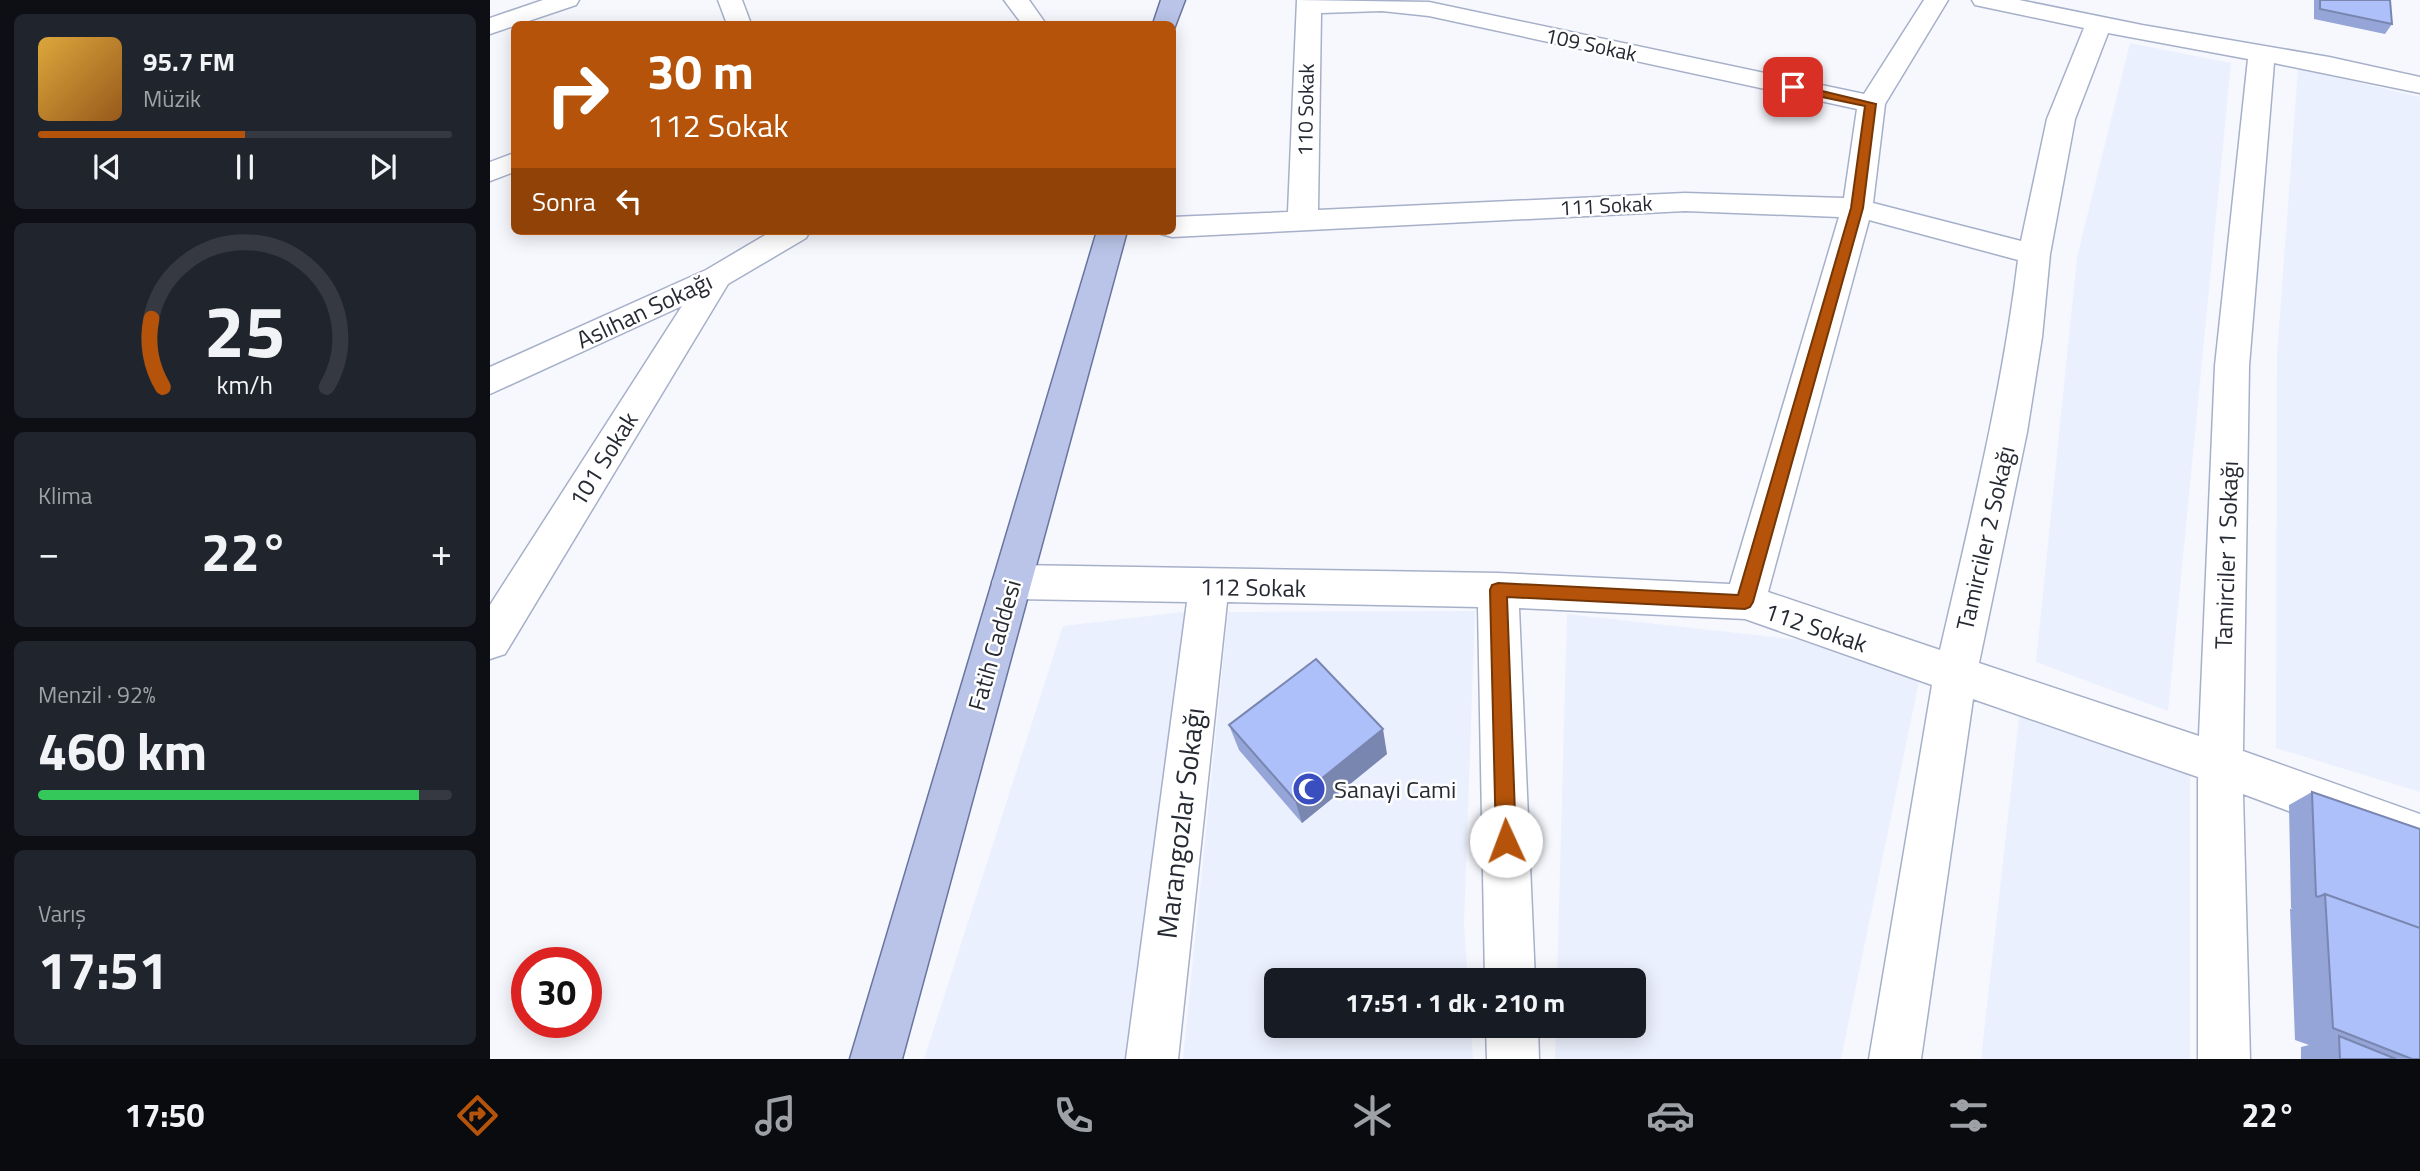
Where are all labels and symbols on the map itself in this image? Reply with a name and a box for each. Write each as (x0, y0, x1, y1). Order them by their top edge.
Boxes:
street label: 109 Sokak (1542, 19, 1640, 69)
pin (1763, 57, 1823, 117)
street label: 110 Sokak (1288, 63, 1322, 157)
street label: 111 Sokak (1559, 187, 1653, 223)
street label: Aslıhan Sokağı (570, 263, 718, 357)
street label: 101 Sokak (560, 404, 647, 514)
street label: Tamirciler 2 Sokağı (1946, 442, 2024, 634)
street label: Tamirciler 1 Sokağı (2205, 460, 2247, 650)
street label: 112 Sokak (1200, 568, 1307, 606)
street label: Fatih Caddesi (958, 575, 1030, 715)
street label: 112 Sokak (1760, 593, 1873, 661)
street label: Marangozlar Sokağı (1145, 705, 1215, 941)
mosque icon: Sanayi Cami (1290, 770, 1328, 808)
place label: Sanayi Cami (1334, 771, 1456, 807)
position arrow (1469, 804, 1543, 878)
speed limit sign: 30 (511, 947, 602, 1038)

